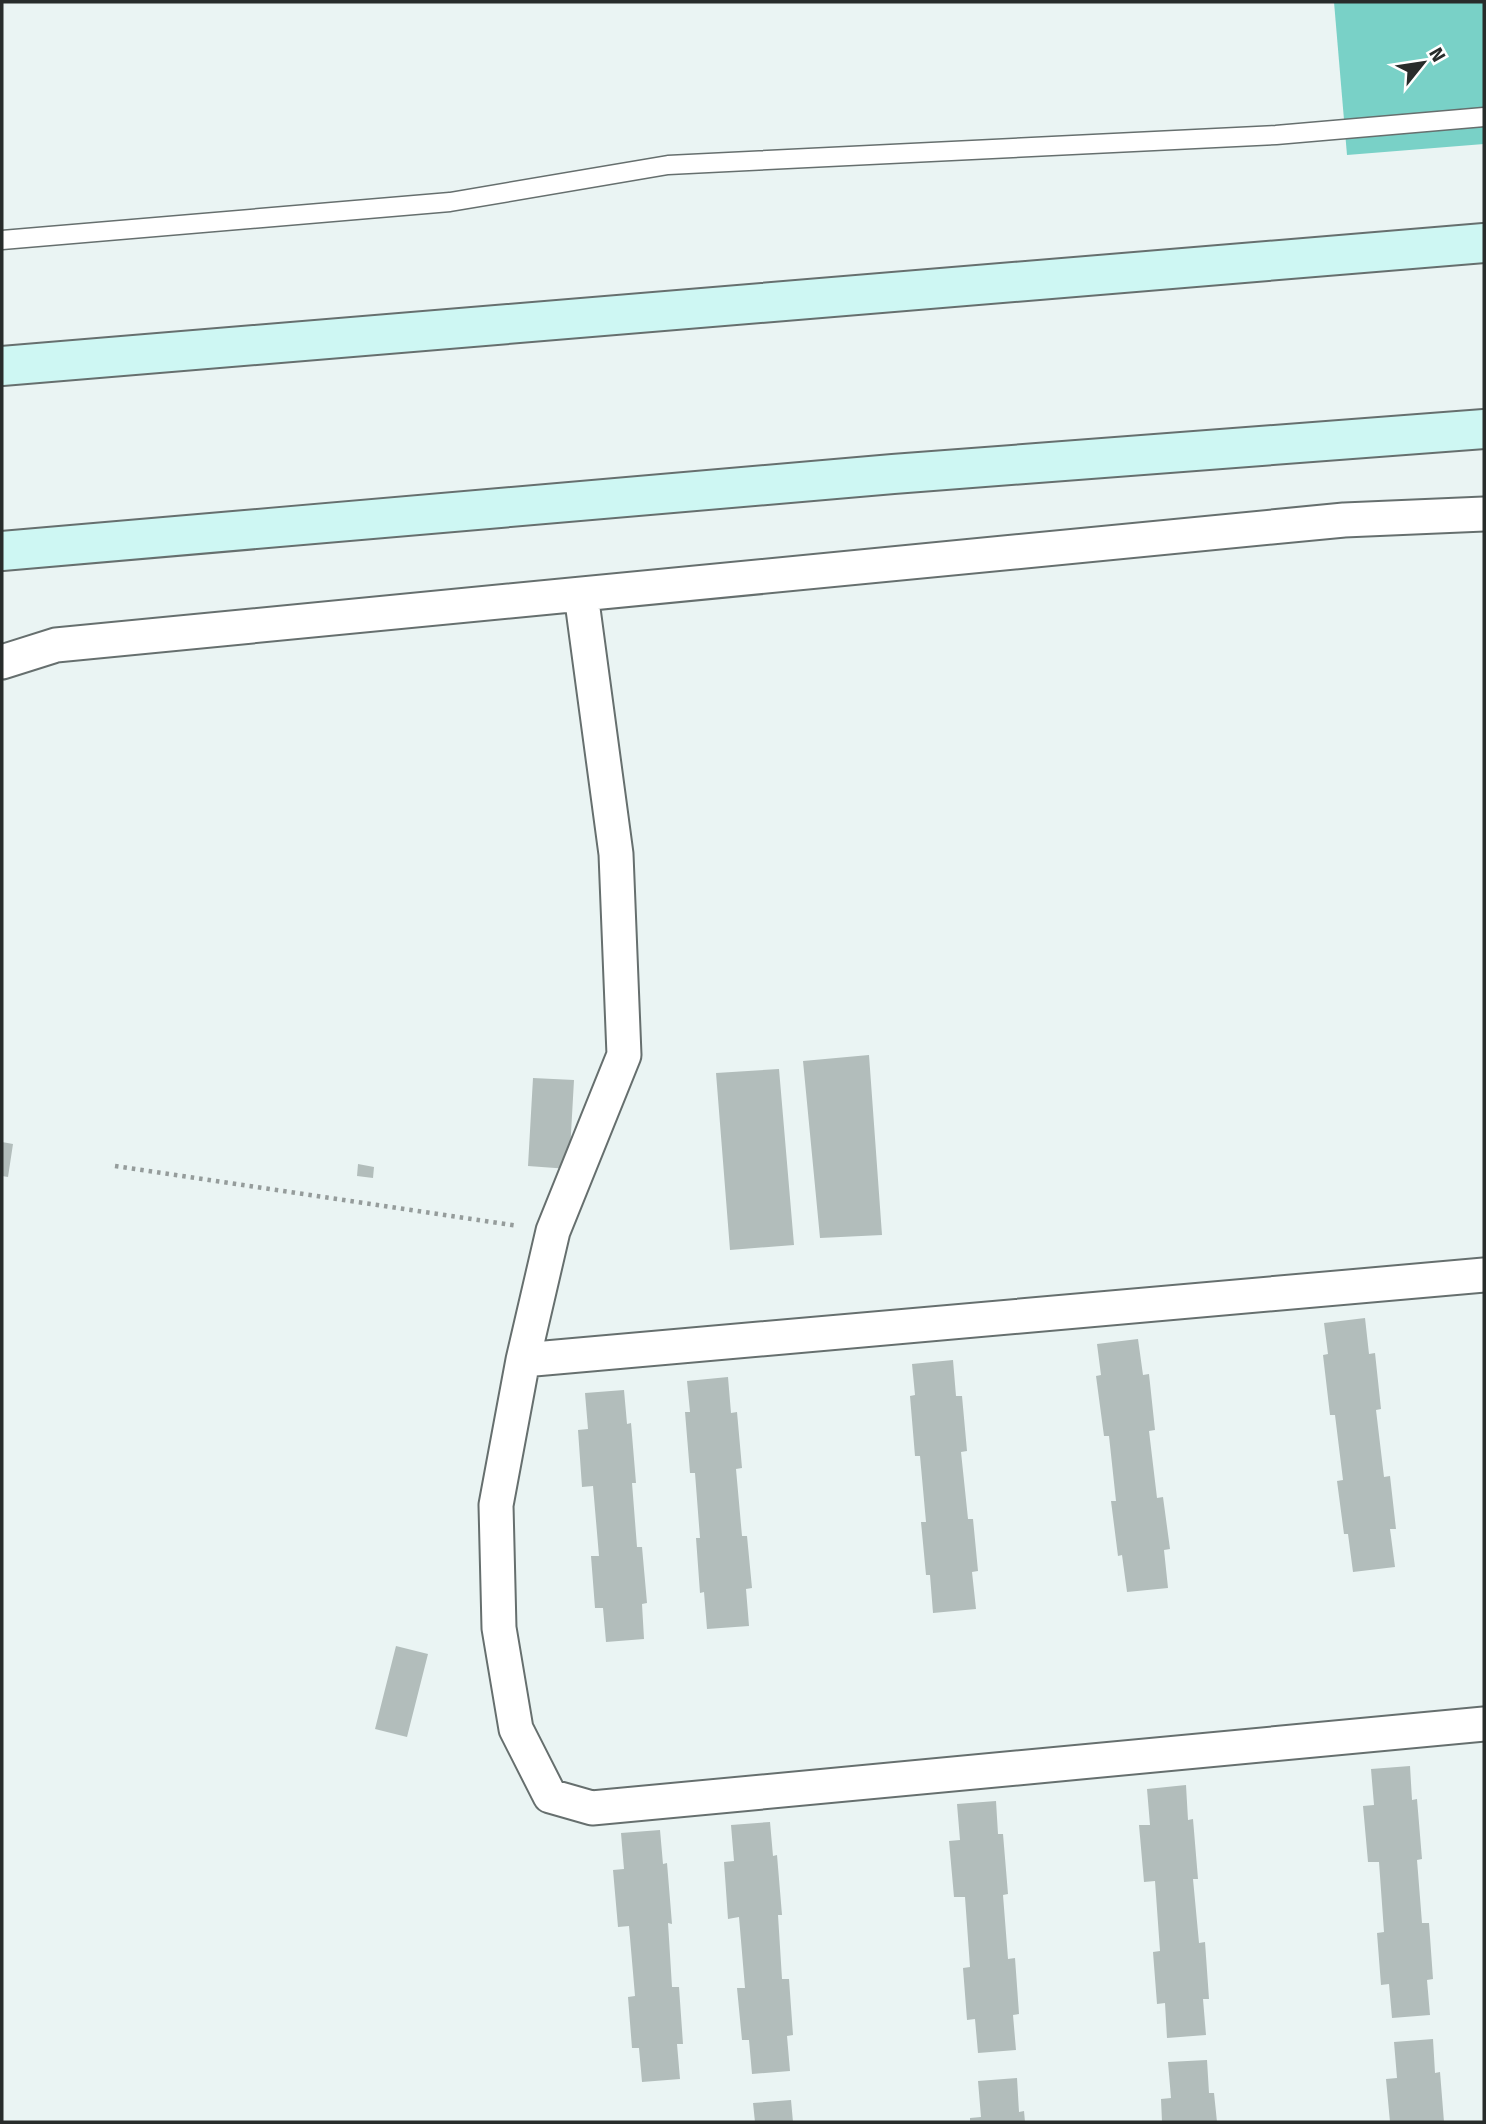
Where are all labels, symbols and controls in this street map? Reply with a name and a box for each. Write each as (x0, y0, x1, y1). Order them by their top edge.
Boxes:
north arrow (1388, 28, 1458, 98)
text: N (1424, 44, 1450, 66)

